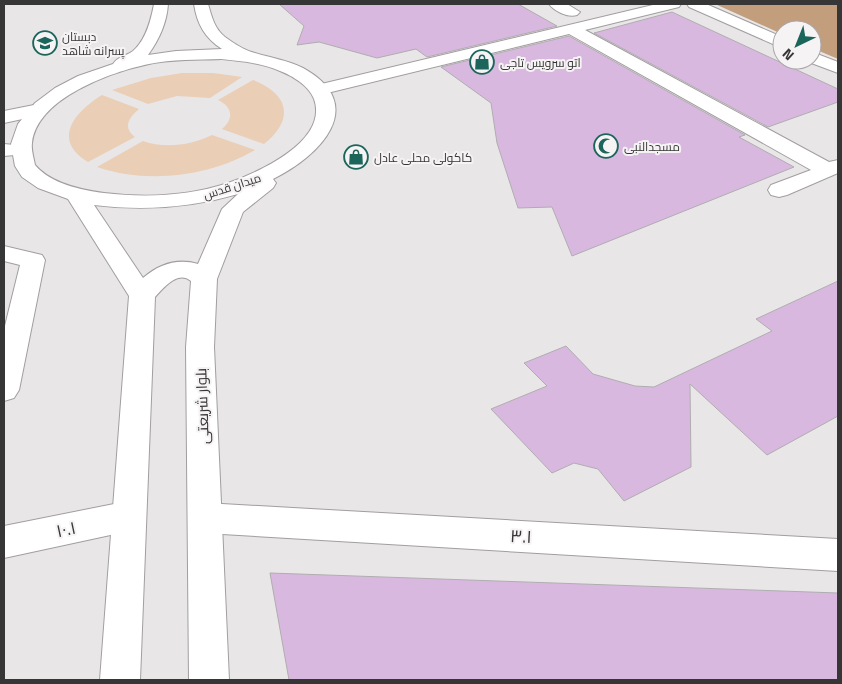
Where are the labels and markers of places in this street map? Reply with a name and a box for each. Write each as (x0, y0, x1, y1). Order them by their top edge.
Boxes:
place label: دبستان پسرانه شاهد (62, 27, 125, 60)
school or university icon: دبستان پسرانه شاهد (32, 30, 58, 56)
shop icon: اتو سرویس تاجی (469, 49, 495, 75)
place label: اتو سرویس تاجی (500, 53, 581, 72)
mosque icon: مسجدالنبی (593, 133, 619, 159)
place label: مسجدالنبی (624, 137, 680, 156)
shop icon: کاکولی محلی عادل (343, 144, 369, 170)
place label: کاکولی محلی عادل (374, 148, 472, 167)

